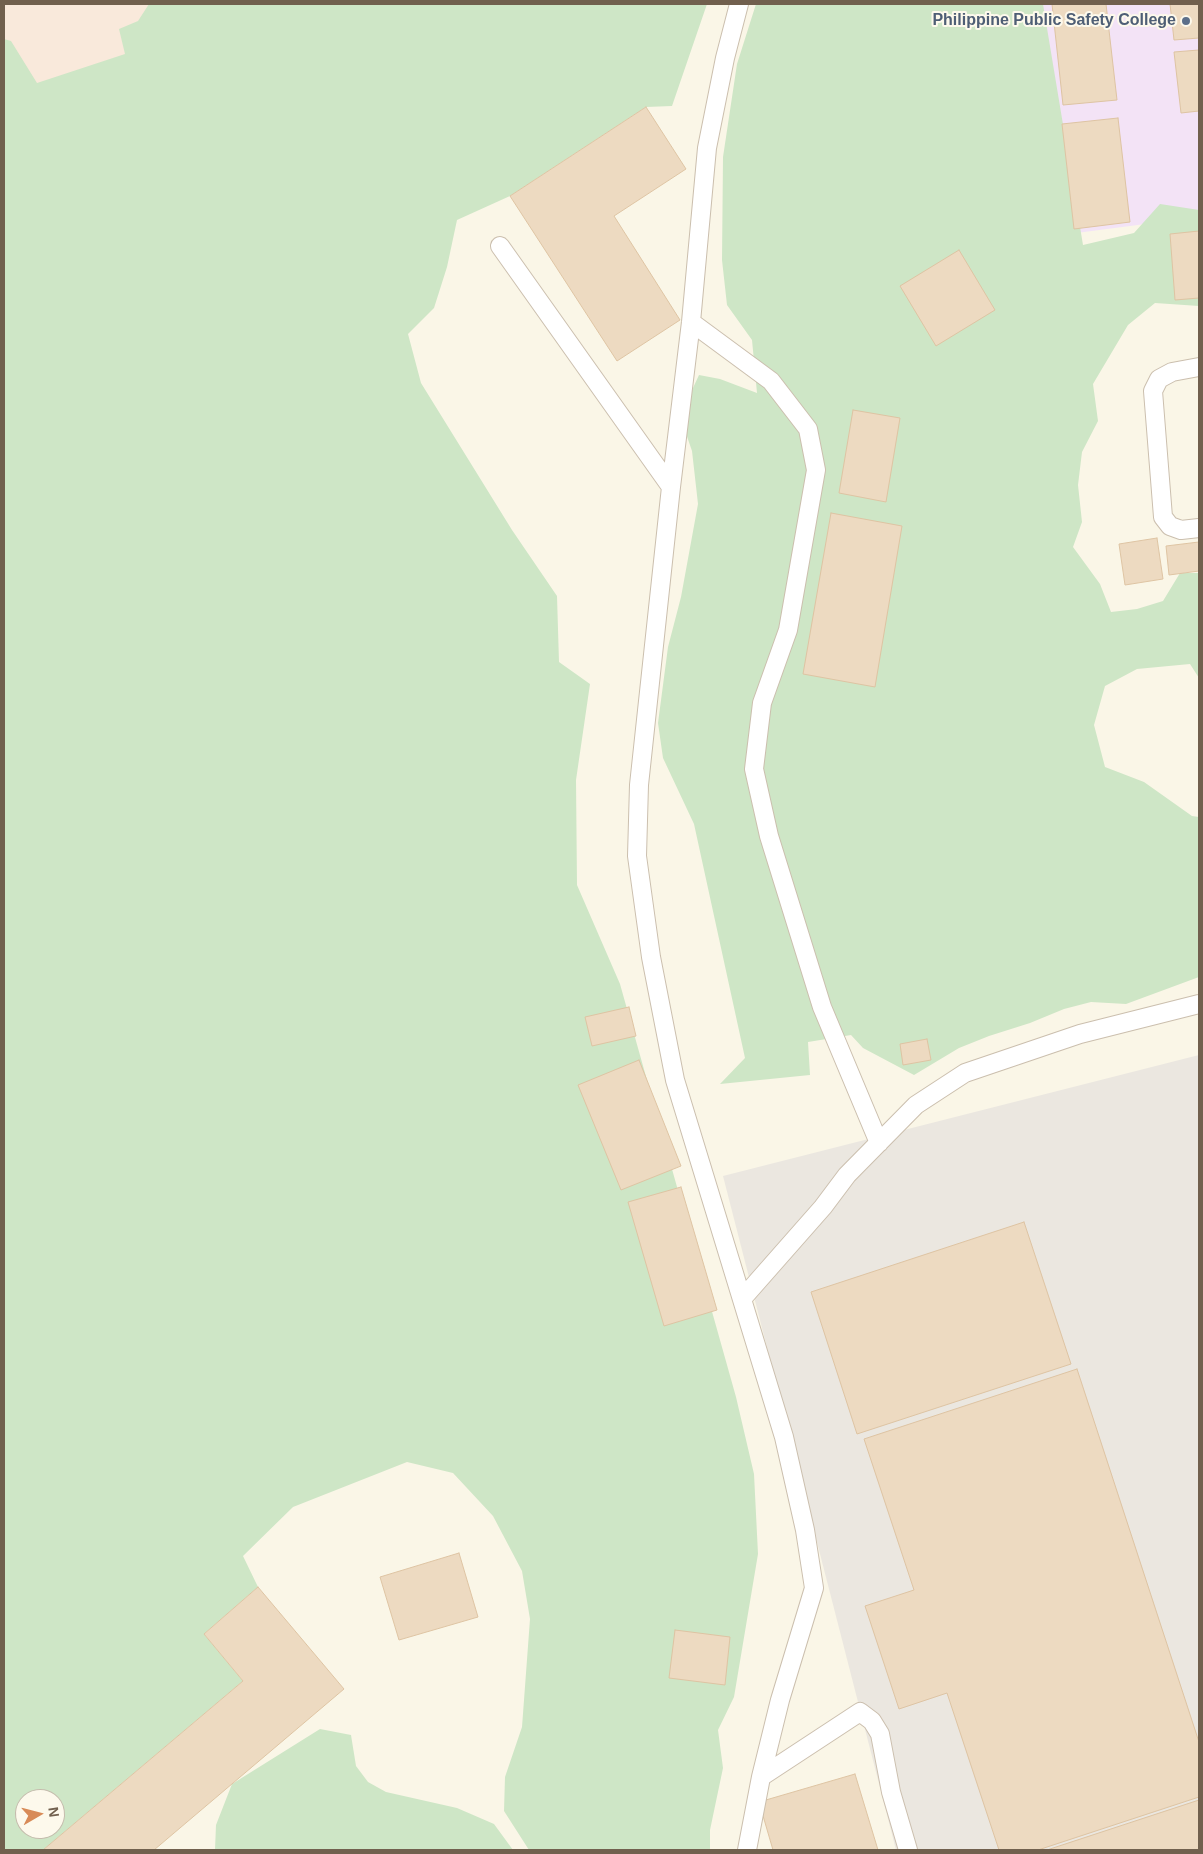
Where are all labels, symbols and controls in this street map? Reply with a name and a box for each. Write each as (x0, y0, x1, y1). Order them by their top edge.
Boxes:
place label: Philippine Public Safety College (932, 11, 1176, 31)
marker: Philippine Public Safety College (1180, 15, 1192, 27)
north arrow (15, 1789, 65, 1839)
text: N (45, 1806, 62, 1818)

